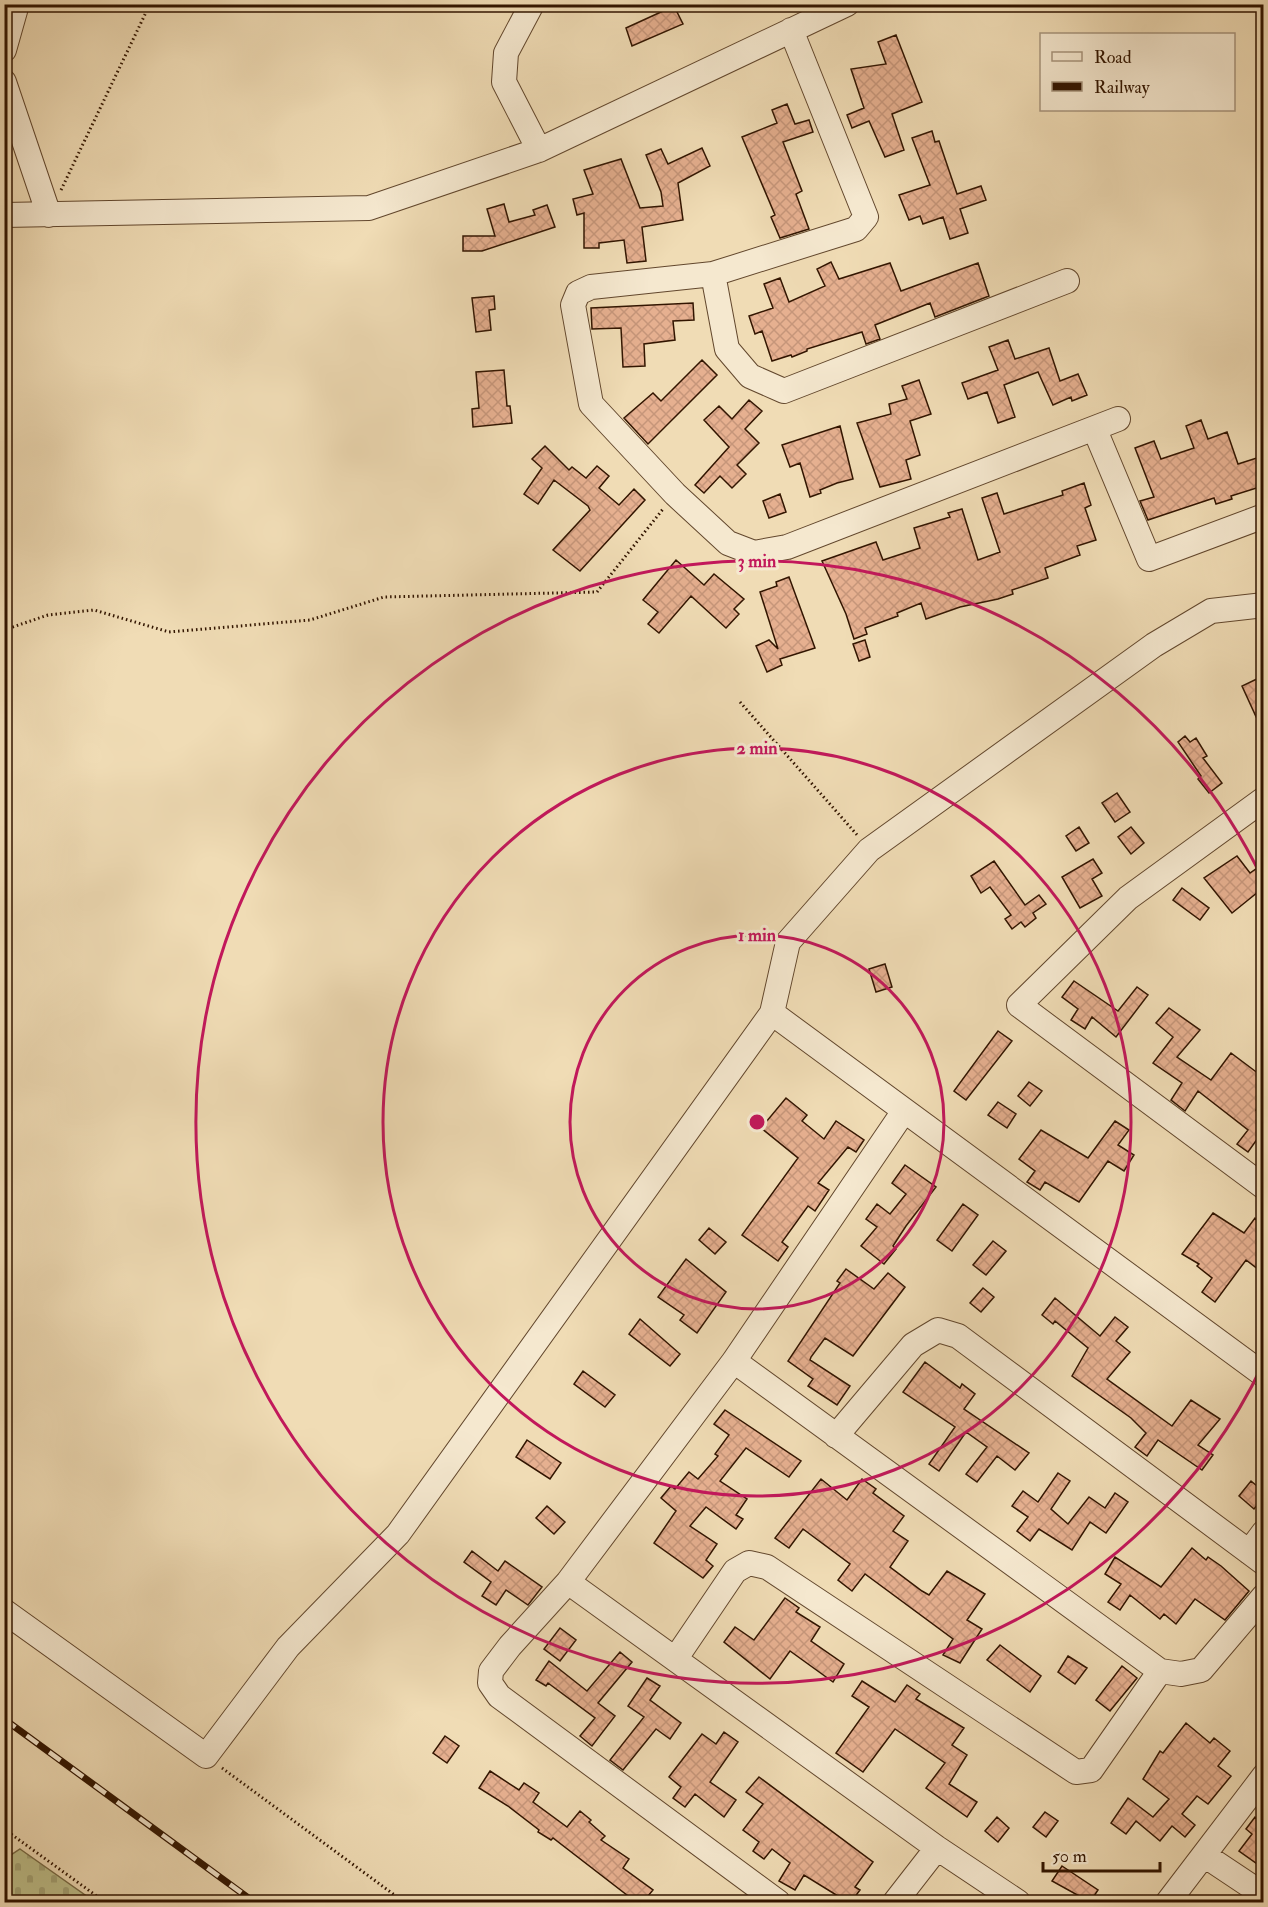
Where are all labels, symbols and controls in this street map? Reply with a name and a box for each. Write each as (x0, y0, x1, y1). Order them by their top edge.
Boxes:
legend (1040, 33, 1235, 111)
text: Road (1094, 46, 1132, 69)
text: Railway (1094, 76, 1151, 99)
text: 3 min (738, 550, 777, 573)
text: 2 min (737, 737, 778, 760)
text: 1 min (738, 924, 777, 947)
centre of rings (747, 1112, 767, 1132)
scale bar (1043, 1835, 1160, 1873)
text: 50 m (1052, 1845, 1087, 1868)

